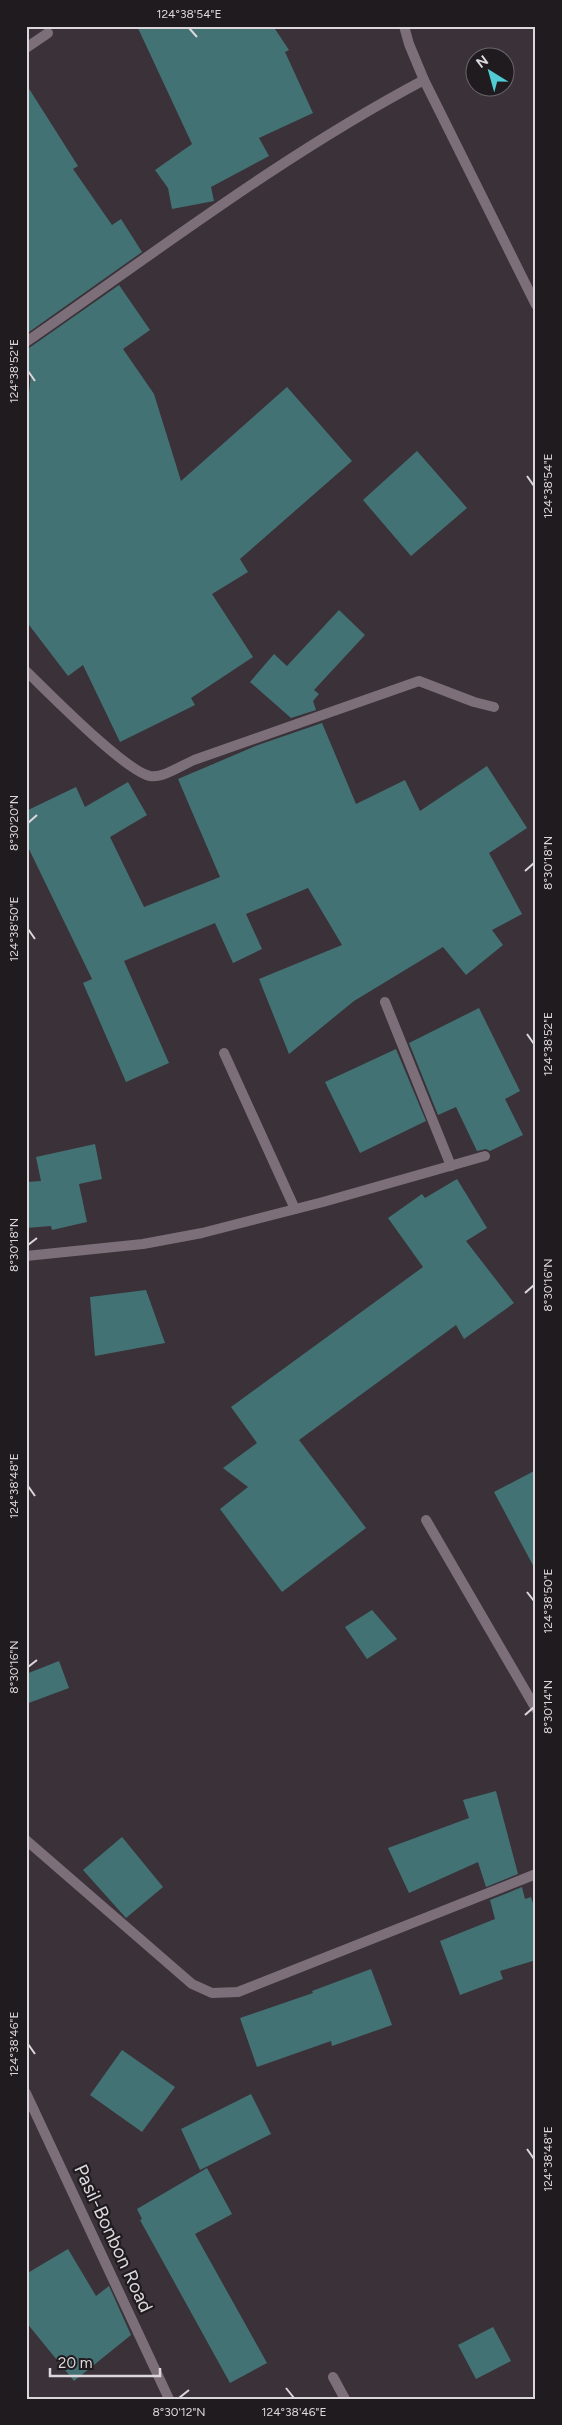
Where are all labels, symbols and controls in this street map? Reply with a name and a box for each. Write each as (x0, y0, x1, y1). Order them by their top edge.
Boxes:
text: 124°38'54"E (156, 7, 222, 21)
north arrow (464, 48, 514, 98)
text: N (473, 52, 492, 72)
text: 124°38'52"E (7, 339, 21, 403)
text: 124°38'54"E (541, 453, 555, 519)
text: 8°30'20"N (7, 795, 21, 851)
text: 8°30'18"N (541, 836, 555, 890)
text: 124°38'50"E (7, 896, 21, 962)
text: 124°38'52"E (541, 1012, 555, 1076)
text: 8°30'18"N (7, 1218, 21, 1272)
text: 8°30'16"N (541, 1258, 555, 1312)
text: 124°38'48"E (7, 1453, 21, 1519)
text: 124°38'50"E (541, 1568, 555, 1634)
text: 8°30'16"N (7, 1640, 21, 1694)
text: 8°30'14"N (541, 1680, 555, 1734)
text: 124°38'46"E (7, 2011, 21, 2077)
text: 124°38'48"E (541, 2126, 555, 2192)
street label: Pasil-Bonbon Road (69, 2161, 158, 2316)
scale bar (50, 2345, 160, 2377)
text: 20 m (58, 2354, 92, 2372)
text: 8°30'12"N (152, 2405, 206, 2419)
text: 124°38'46"E (261, 2405, 327, 2419)

